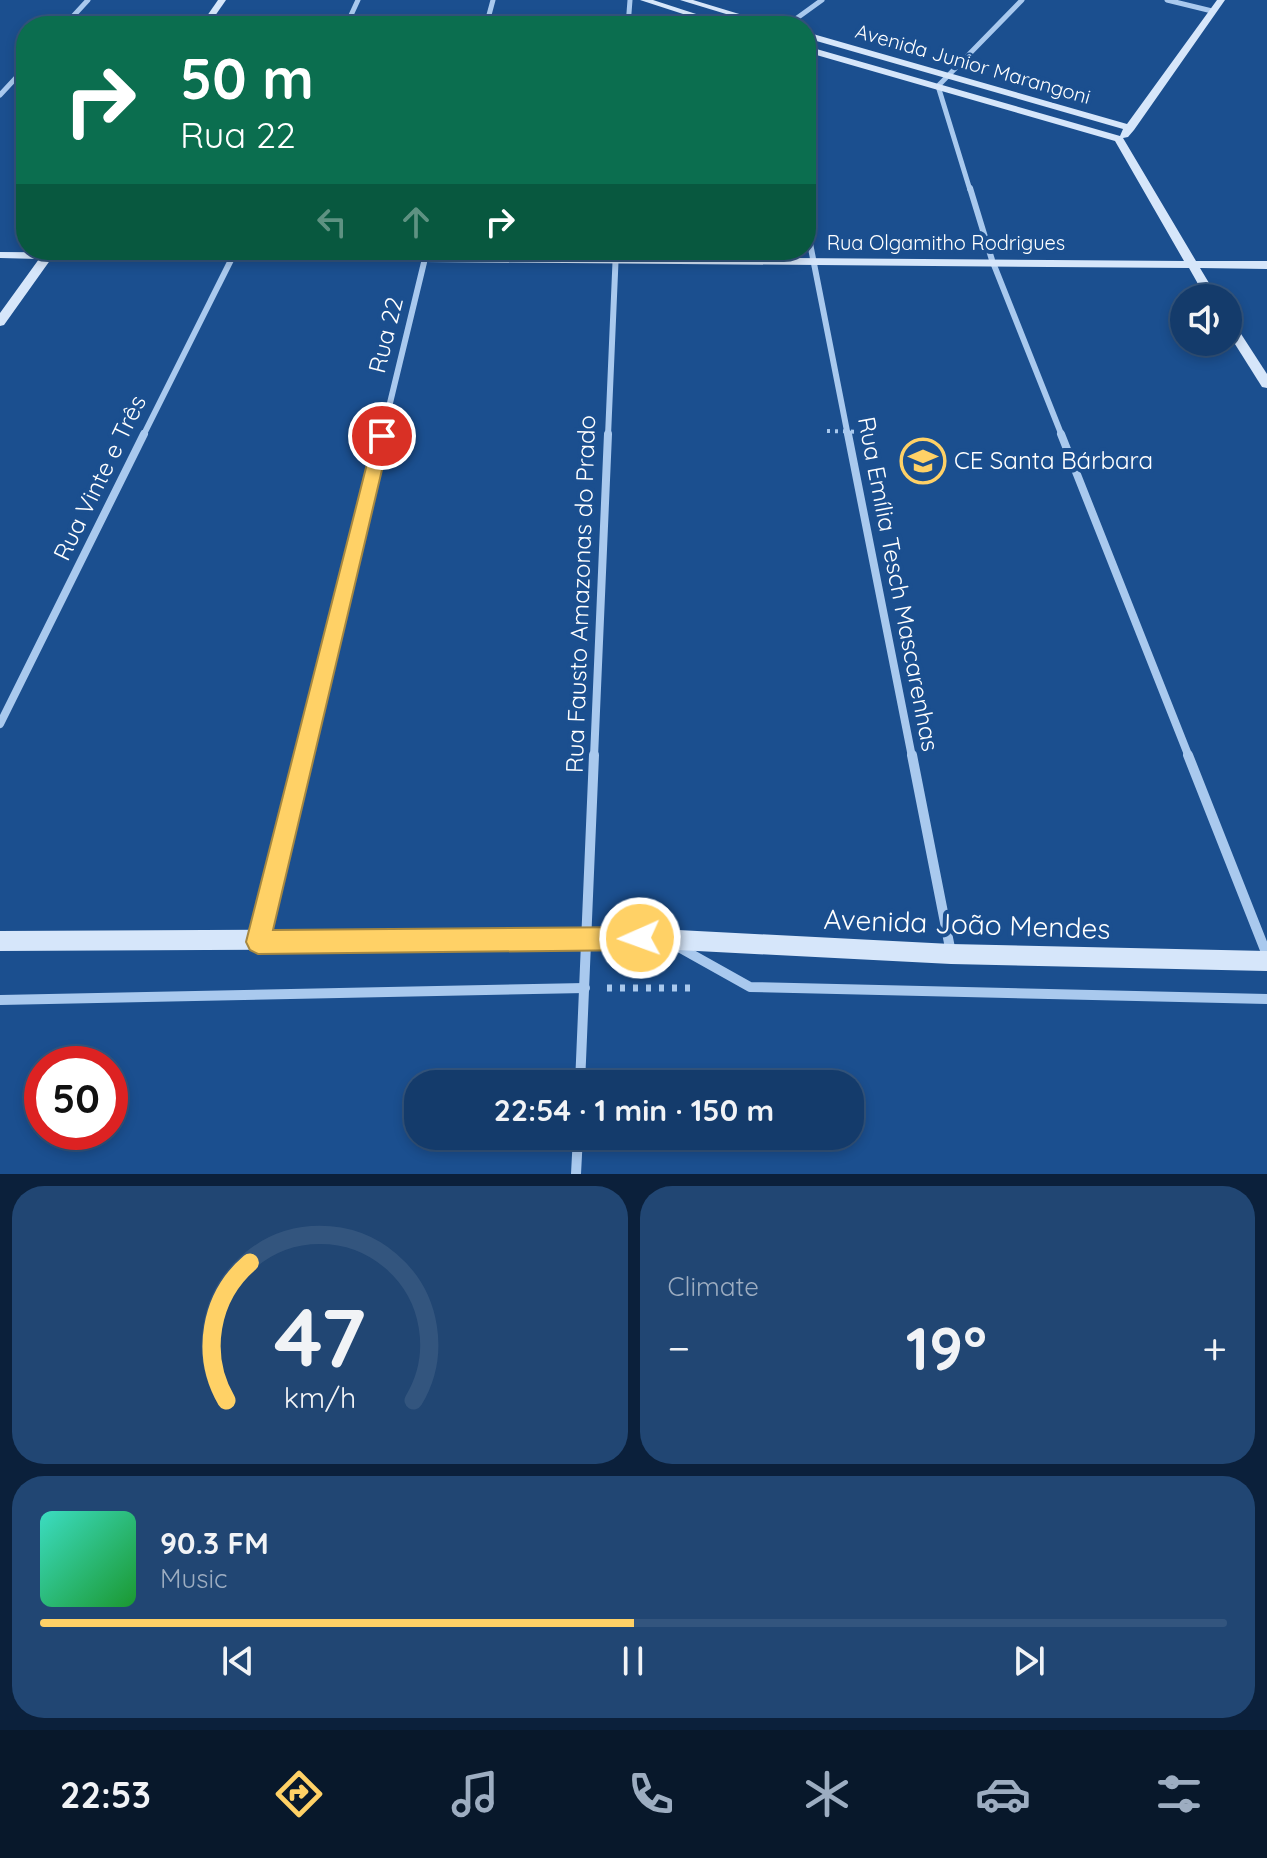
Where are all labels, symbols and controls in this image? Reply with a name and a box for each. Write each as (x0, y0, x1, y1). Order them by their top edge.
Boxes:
street label: Avenida Junior Marangoni (853, 18, 1094, 109)
text: 50 m (180, 43, 314, 113)
icon: right (48, 48, 152, 152)
text: Rua 22 (180, 112, 296, 157)
icon: left (310, 200, 354, 244)
icon: ahead (394, 200, 438, 244)
icon: right (478, 200, 522, 244)
street label: Rua Olgamitho Rodrigues (827, 230, 1065, 255)
map controls (1170, 284, 1242, 356)
button: sound (1170, 284, 1242, 356)
street label: Rua 22 (361, 294, 409, 376)
street label: Rua Vinte e Três (46, 390, 152, 565)
pin (348, 402, 416, 470)
icon: arrive (360, 414, 404, 458)
street label: Rua Fausto Amazonas do Prado (559, 414, 601, 774)
street label: Rua Emília Tesch Mascarenhas (852, 414, 946, 754)
school or university icon: CE Santa Bárbara (899, 437, 947, 485)
place label: CE Santa Bárbara (954, 445, 1153, 475)
position arrow (598, 896, 682, 980)
street label: Avenida João Mendes (823, 901, 1111, 946)
speed limit sign: 50 (24, 1046, 128, 1150)
text: 22:54 · 1 min · 150 m (494, 1091, 774, 1129)
text: Climate (668, 1270, 759, 1303)
text: 47 (274, 1284, 366, 1388)
text: 19° (906, 1310, 987, 1385)
text: − (668, 1320, 690, 1375)
text: + (1202, 1320, 1227, 1375)
text: km/h (283, 1379, 356, 1415)
text: 90.3 FM (160, 1524, 269, 1562)
text: Music (160, 1562, 228, 1595)
icon: previous (216, 1639, 260, 1683)
icon: pause (611, 1639, 655, 1683)
icon: next (1007, 1639, 1051, 1683)
icon: directions (271, 1766, 327, 1822)
icon: music (447, 1766, 503, 1822)
icon: phone (623, 1766, 679, 1822)
icon: climate (799, 1766, 855, 1822)
icon: car (975, 1766, 1031, 1822)
icon: filters (1151, 1766, 1207, 1822)
text: 22:53 (60, 1772, 151, 1817)

